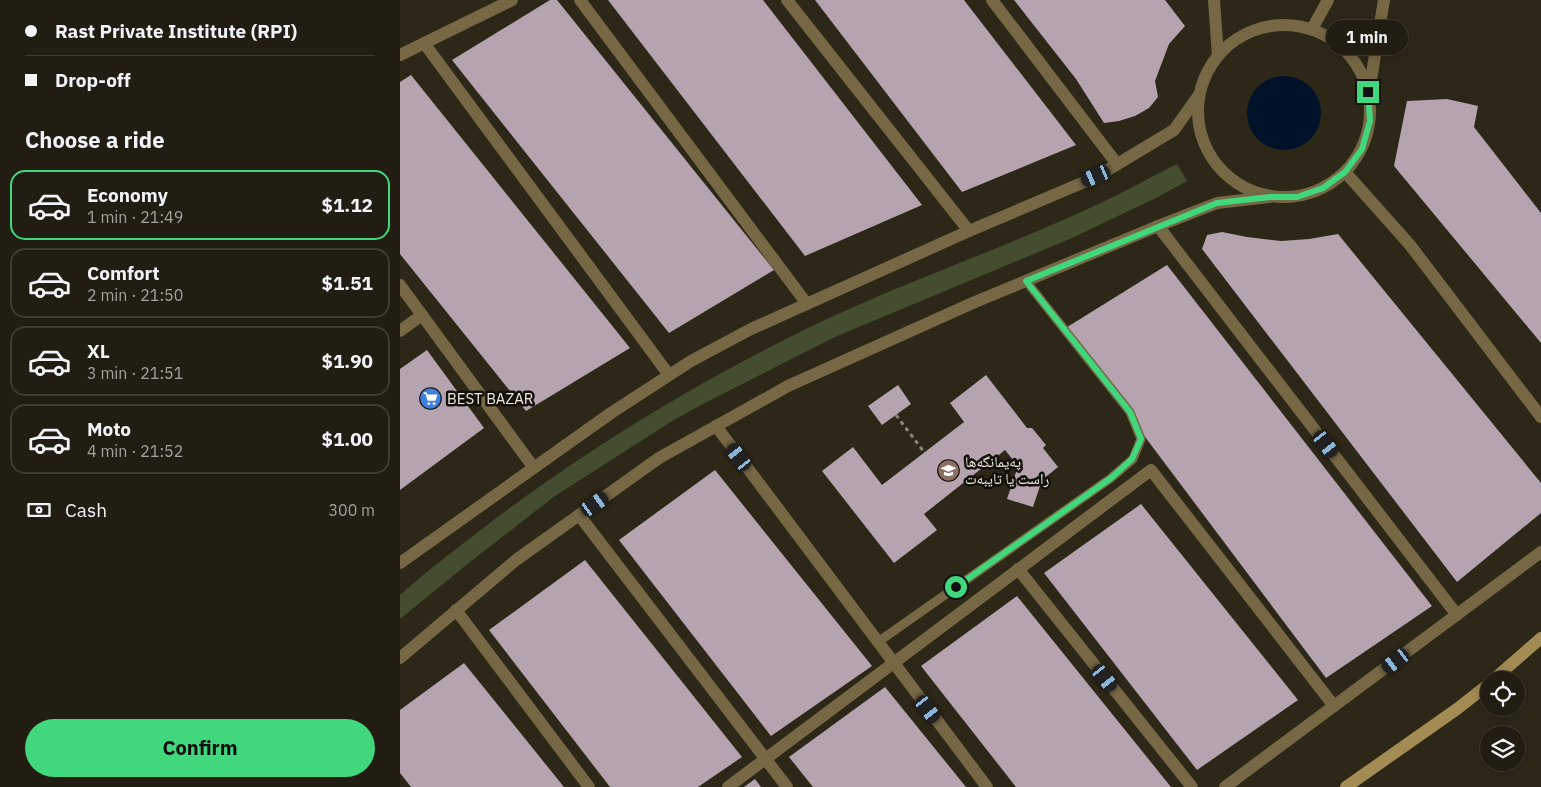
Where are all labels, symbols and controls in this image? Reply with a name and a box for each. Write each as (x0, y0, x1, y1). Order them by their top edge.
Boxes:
text: Rast Private Institute (RPI) (55, 19, 297, 43)
callout: 1 min (1327, 19, 1409, 54)
text: 1 min (1346, 27, 1388, 47)
text: Drop-off (55, 68, 131, 92)
route end (1357, 81, 1379, 103)
text: Choose a ride (25, 125, 165, 154)
car (1079, 163, 1112, 189)
icon: car (27, 183, 72, 228)
text: Economy (87, 183, 168, 207)
text: $1.12 (321, 193, 373, 217)
text: 1 min · 21:49 (87, 207, 183, 227)
icon: car (27, 261, 72, 306)
text: Comfort (87, 261, 160, 285)
text: $1.51 (321, 271, 373, 295)
text: 2 min · 21:50 (87, 285, 183, 305)
icon: car (27, 339, 72, 384)
text: XL (87, 339, 110, 363)
text: $1.90 (321, 349, 373, 373)
text: 3 min · 21:51 (87, 363, 183, 383)
supermarket icon: BEST BAZAR (419, 387, 443, 411)
place label: BEST BAZAR (447, 389, 533, 408)
icon: car (27, 417, 72, 462)
text: Moto (87, 417, 131, 441)
text: $1.00 (321, 427, 373, 451)
car (1310, 428, 1341, 460)
text: 4 min · 21:52 (87, 441, 183, 461)
car (723, 441, 754, 473)
place label: پەیمانگەها راست یا تایبەت (965, 452, 1050, 488)
school or university icon: پەیمانگەها راست یا تایبەت (937, 459, 961, 483)
car (578, 489, 611, 519)
icon: cash (25, 496, 53, 524)
text: Cash (65, 498, 107, 522)
text: 300 m (328, 500, 375, 520)
route start (945, 576, 967, 598)
car (1379, 646, 1412, 676)
car (1089, 662, 1120, 694)
map controls (1480, 671, 1525, 771)
button: locate (1480, 671, 1525, 716)
car (912, 693, 943, 725)
button: Confirm (25, 719, 375, 777)
button: layers (1480, 726, 1525, 771)

